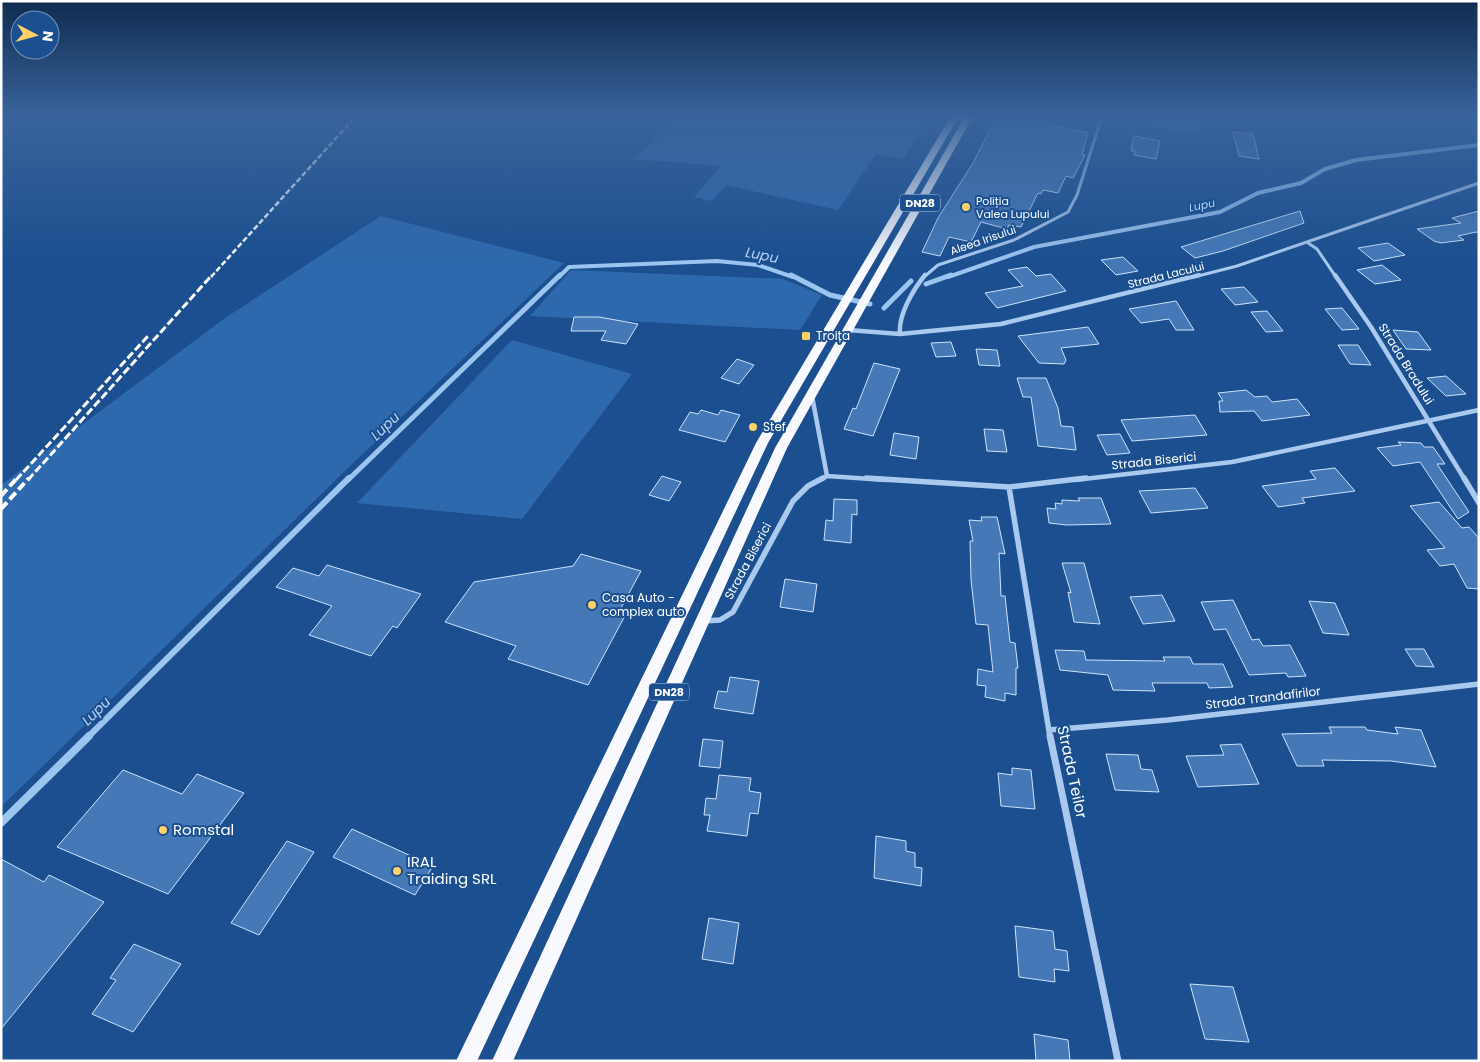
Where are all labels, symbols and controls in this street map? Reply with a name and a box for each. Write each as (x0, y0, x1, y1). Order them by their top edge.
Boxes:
north arrow (10, 10, 60, 60)
text: N (37, 30, 58, 43)
place label: Poliția Valea Lupului (976, 193, 1050, 222)
road number: DN28 (900, 194, 940, 212)
water label: Lupu (1188, 195, 1216, 215)
marker: Poliția Valea Lupului (960, 201, 972, 213)
street label: Aleea Irisului (948, 221, 1018, 259)
water label: Lupu (744, 242, 780, 268)
street label: Strada Lacului (1126, 258, 1206, 292)
street label: Strada Bradului (1375, 320, 1438, 408)
place label: Troița (816, 327, 850, 344)
marker: Troița (800, 330, 812, 342)
water label: Lupu (366, 407, 404, 445)
place label: Stef (763, 418, 786, 435)
marker: Stef (747, 421, 759, 433)
street label: Strada Biserici (1111, 448, 1197, 473)
street label: Strada Biserici (720, 519, 775, 602)
place label: Casa Auto - complex auto (602, 589, 685, 620)
marker: Casa Auto - complex auto (586, 599, 598, 611)
street label: Strada Trandafirilor (1204, 682, 1322, 713)
road number: DN28 (649, 684, 689, 700)
water label: Lupu (77, 692, 115, 730)
street label: Strada Teilor (1052, 724, 1093, 821)
place label: Romstal (173, 819, 234, 840)
marker: Romstal (157, 824, 169, 836)
place label: IRAL Traiding SRL (407, 851, 497, 889)
marker: IRAL Traiding SRL (391, 865, 403, 877)

